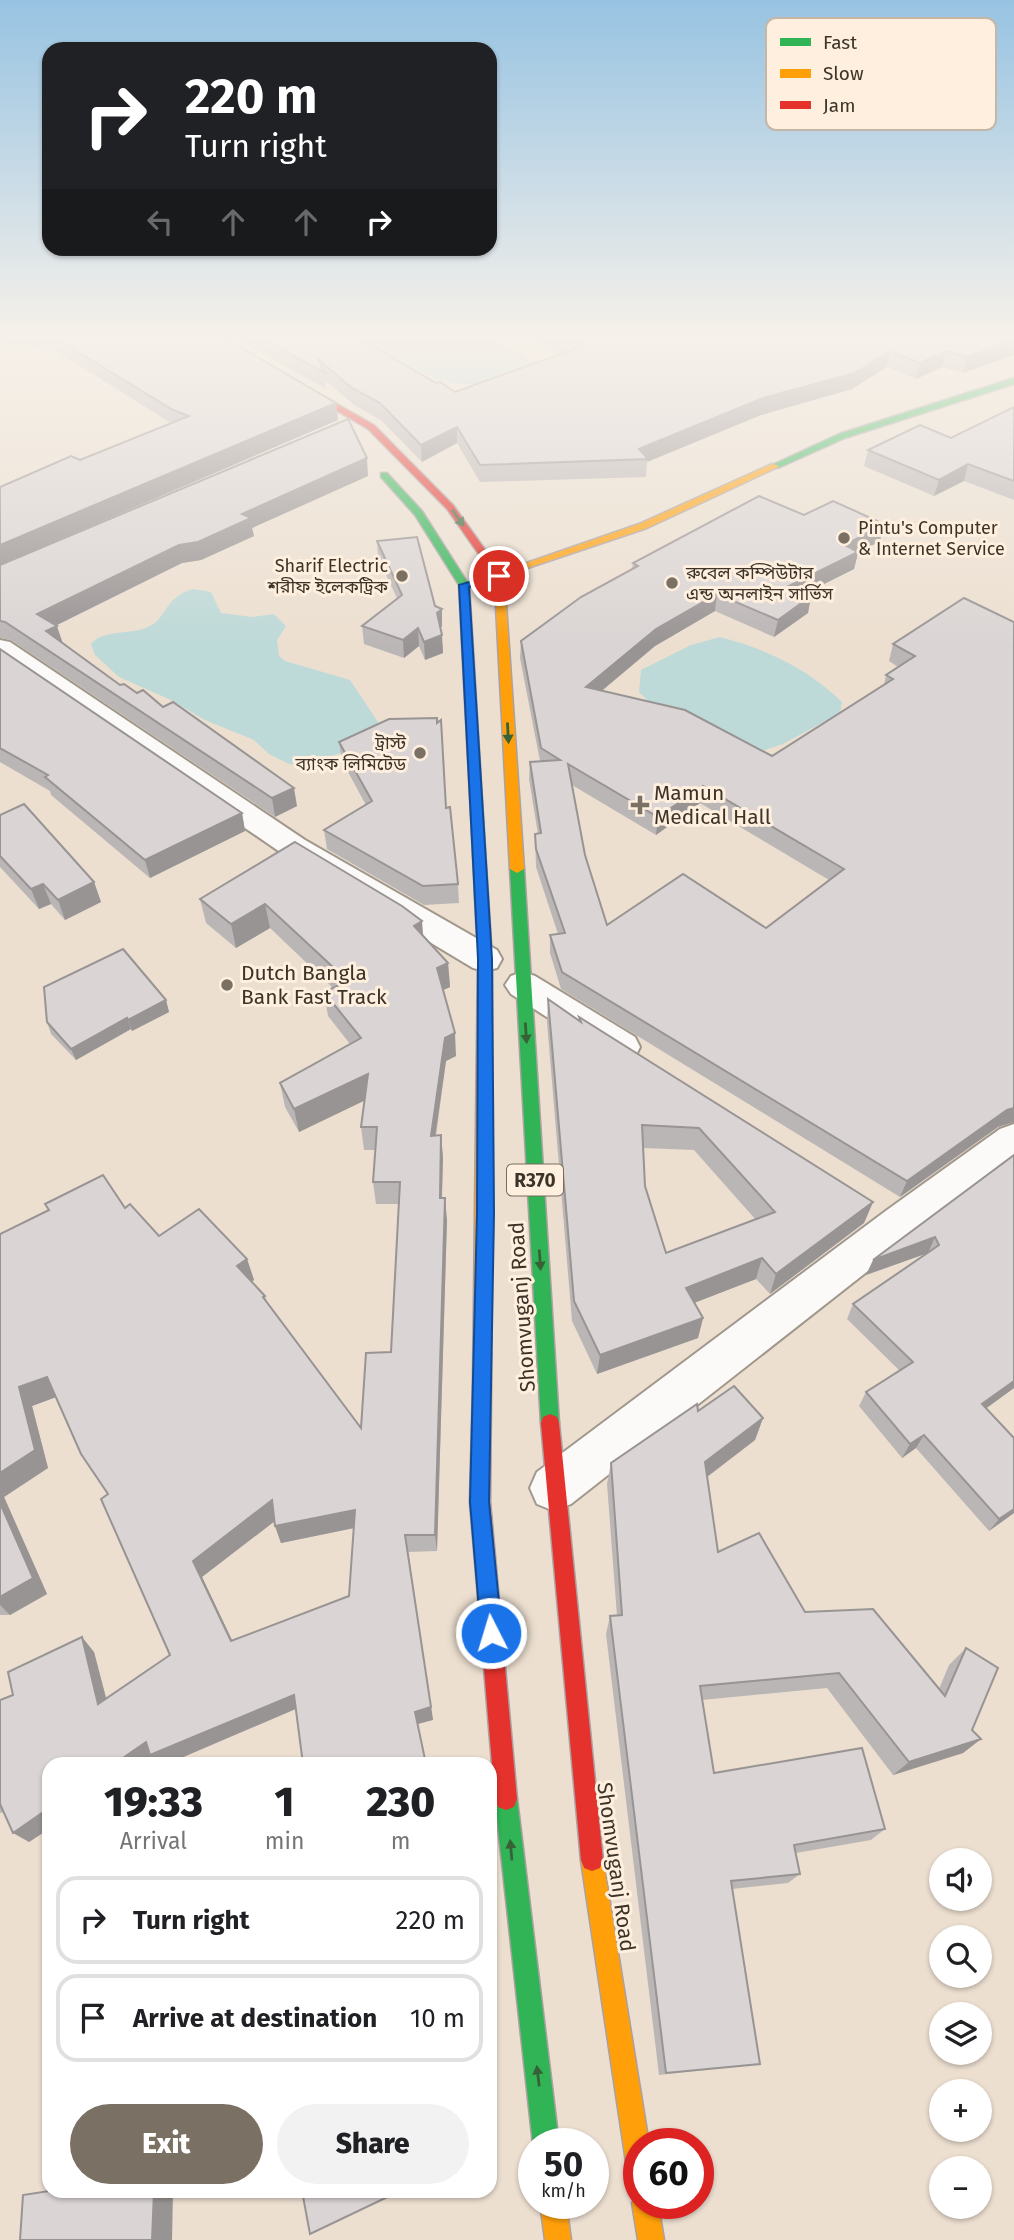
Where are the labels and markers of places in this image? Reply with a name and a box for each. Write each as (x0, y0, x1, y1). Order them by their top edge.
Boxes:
place label: Pintu's Computer & Internet Service (858, 517, 1005, 560)
marker: Pintu's Computer & Internet Service (836, 530, 852, 546)
pin (469, 546, 529, 606)
place label: Sharif Electric শরীফ ইলেকট্রিক (266, 555, 388, 598)
place label: রুবেল কম্পিউটার এন্ড অনলাইন সার্ভিস (685, 562, 834, 605)
marker: Sharif Electric শরীফ ইলেকট্রিক (394, 568, 410, 584)
marker: রুবেল কম্পিউটার এন্ড অনলাইন সার্ভিস (664, 575, 680, 591)
place label: ট্রাস্ট ব্যাংক লিমিটেড (295, 732, 407, 775)
marker: ট্রাস্ট ব্যাংক লিমিটেড (412, 745, 428, 761)
place label: Mamun Medical Hall (654, 780, 771, 830)
marker: Mamun Medical Hall (632, 797, 648, 813)
place label: Dutch Bangla Bank Fast Track (241, 960, 387, 1010)
marker: Dutch Bangla Bank Fast Track (219, 977, 235, 993)

